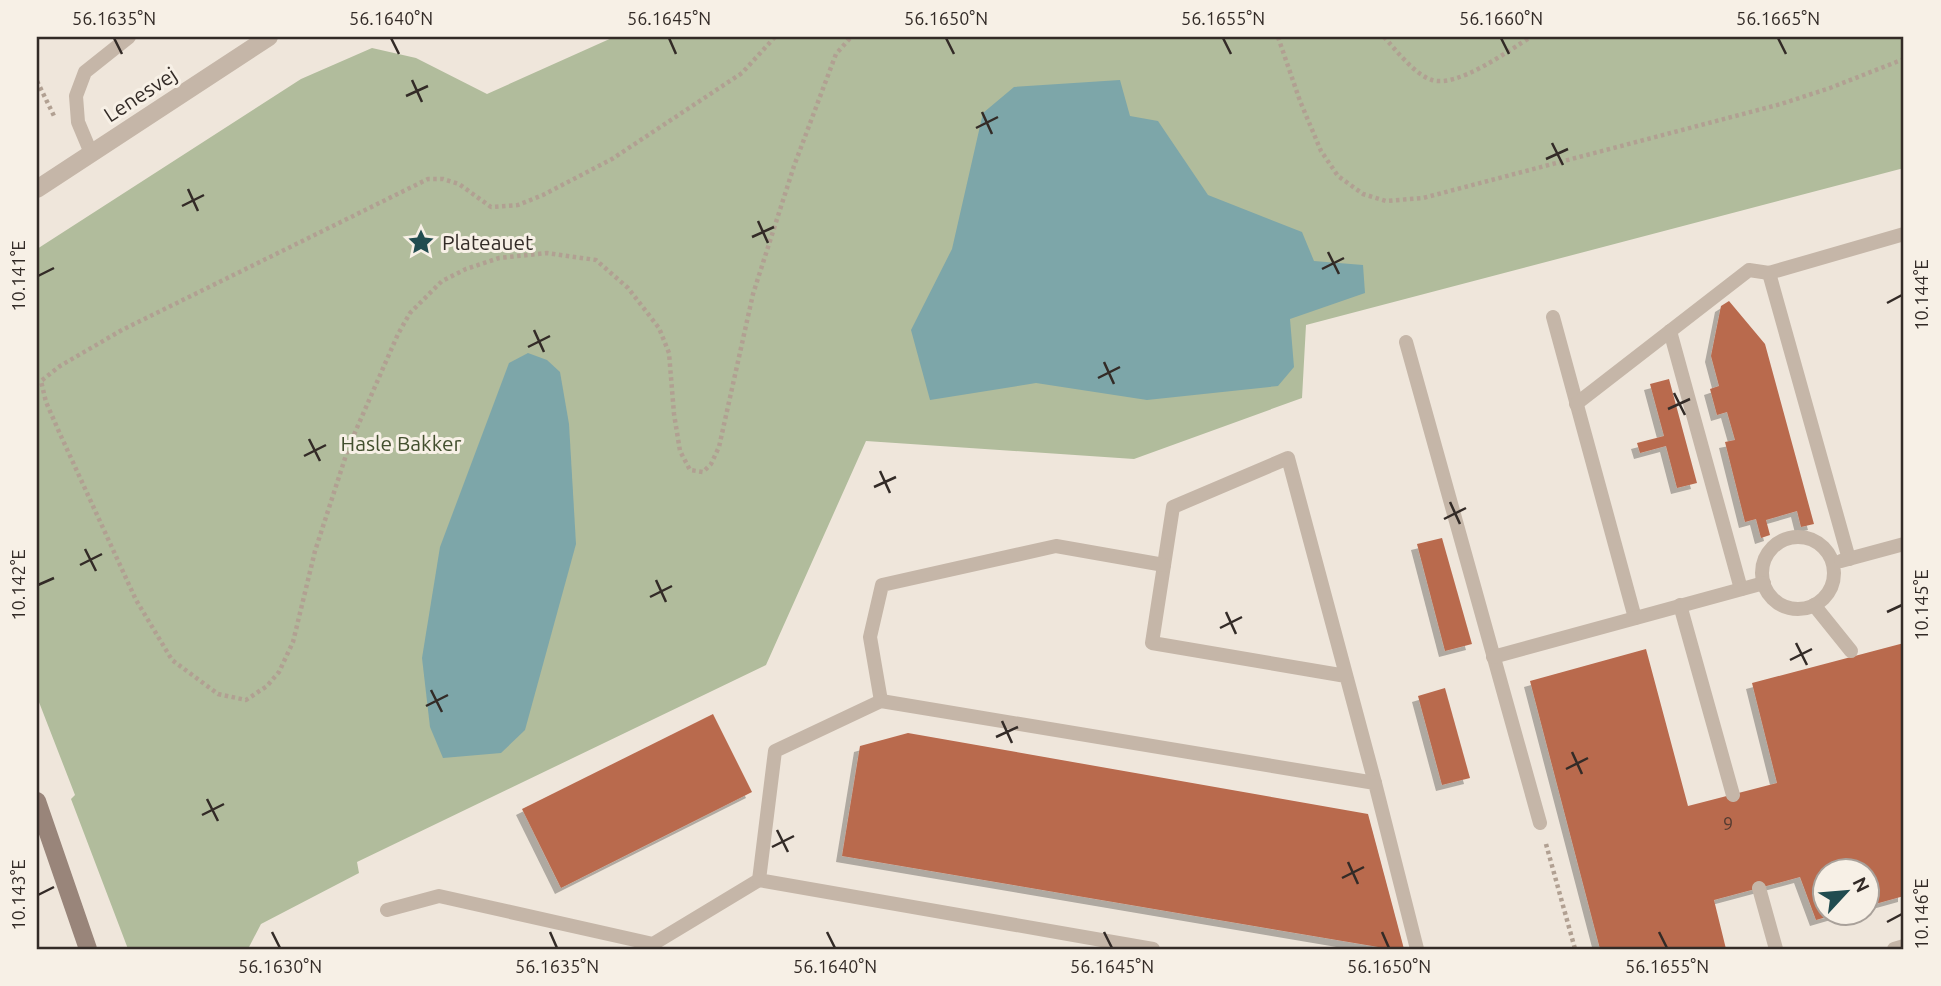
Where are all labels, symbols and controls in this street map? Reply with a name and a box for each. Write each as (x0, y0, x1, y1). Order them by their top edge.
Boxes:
text: 56.1635°N (72, 8, 156, 28)
text: 56.1640°N (349, 8, 433, 28)
text: 56.1645°N (627, 8, 711, 28)
text: 56.1650°N (904, 8, 988, 28)
text: 56.1655°N (1181, 8, 1265, 28)
text: 56.1660°N (1459, 8, 1543, 28)
text: 56.1665°N (1736, 8, 1820, 28)
street label: Lenesvej (99, 62, 181, 126)
place icon: Plateauet (406, 227, 436, 257)
place label: Plateauet (442, 230, 533, 254)
text: 10.141°E (8, 240, 28, 312)
text: 10.144°E (1911, 259, 1931, 331)
park label: Hasle Bakker (341, 431, 462, 455)
text: 10.142°E (8, 549, 28, 621)
text: 10.145°E (1911, 569, 1931, 641)
house number: 9 (1723, 813, 1733, 833)
north arrow (1812, 856, 1882, 926)
text: 10.143°E (8, 859, 28, 931)
text: N (1848, 873, 1874, 896)
text: 10.146°E (1911, 878, 1931, 950)
text: 56.1630°N (238, 956, 322, 976)
text: 56.1635°N (515, 956, 599, 976)
text: 56.1640°N (793, 956, 877, 976)
text: 56.1645°N (1070, 956, 1154, 976)
text: 56.1650°N (1347, 956, 1431, 976)
text: 56.1655°N (1625, 956, 1709, 976)

